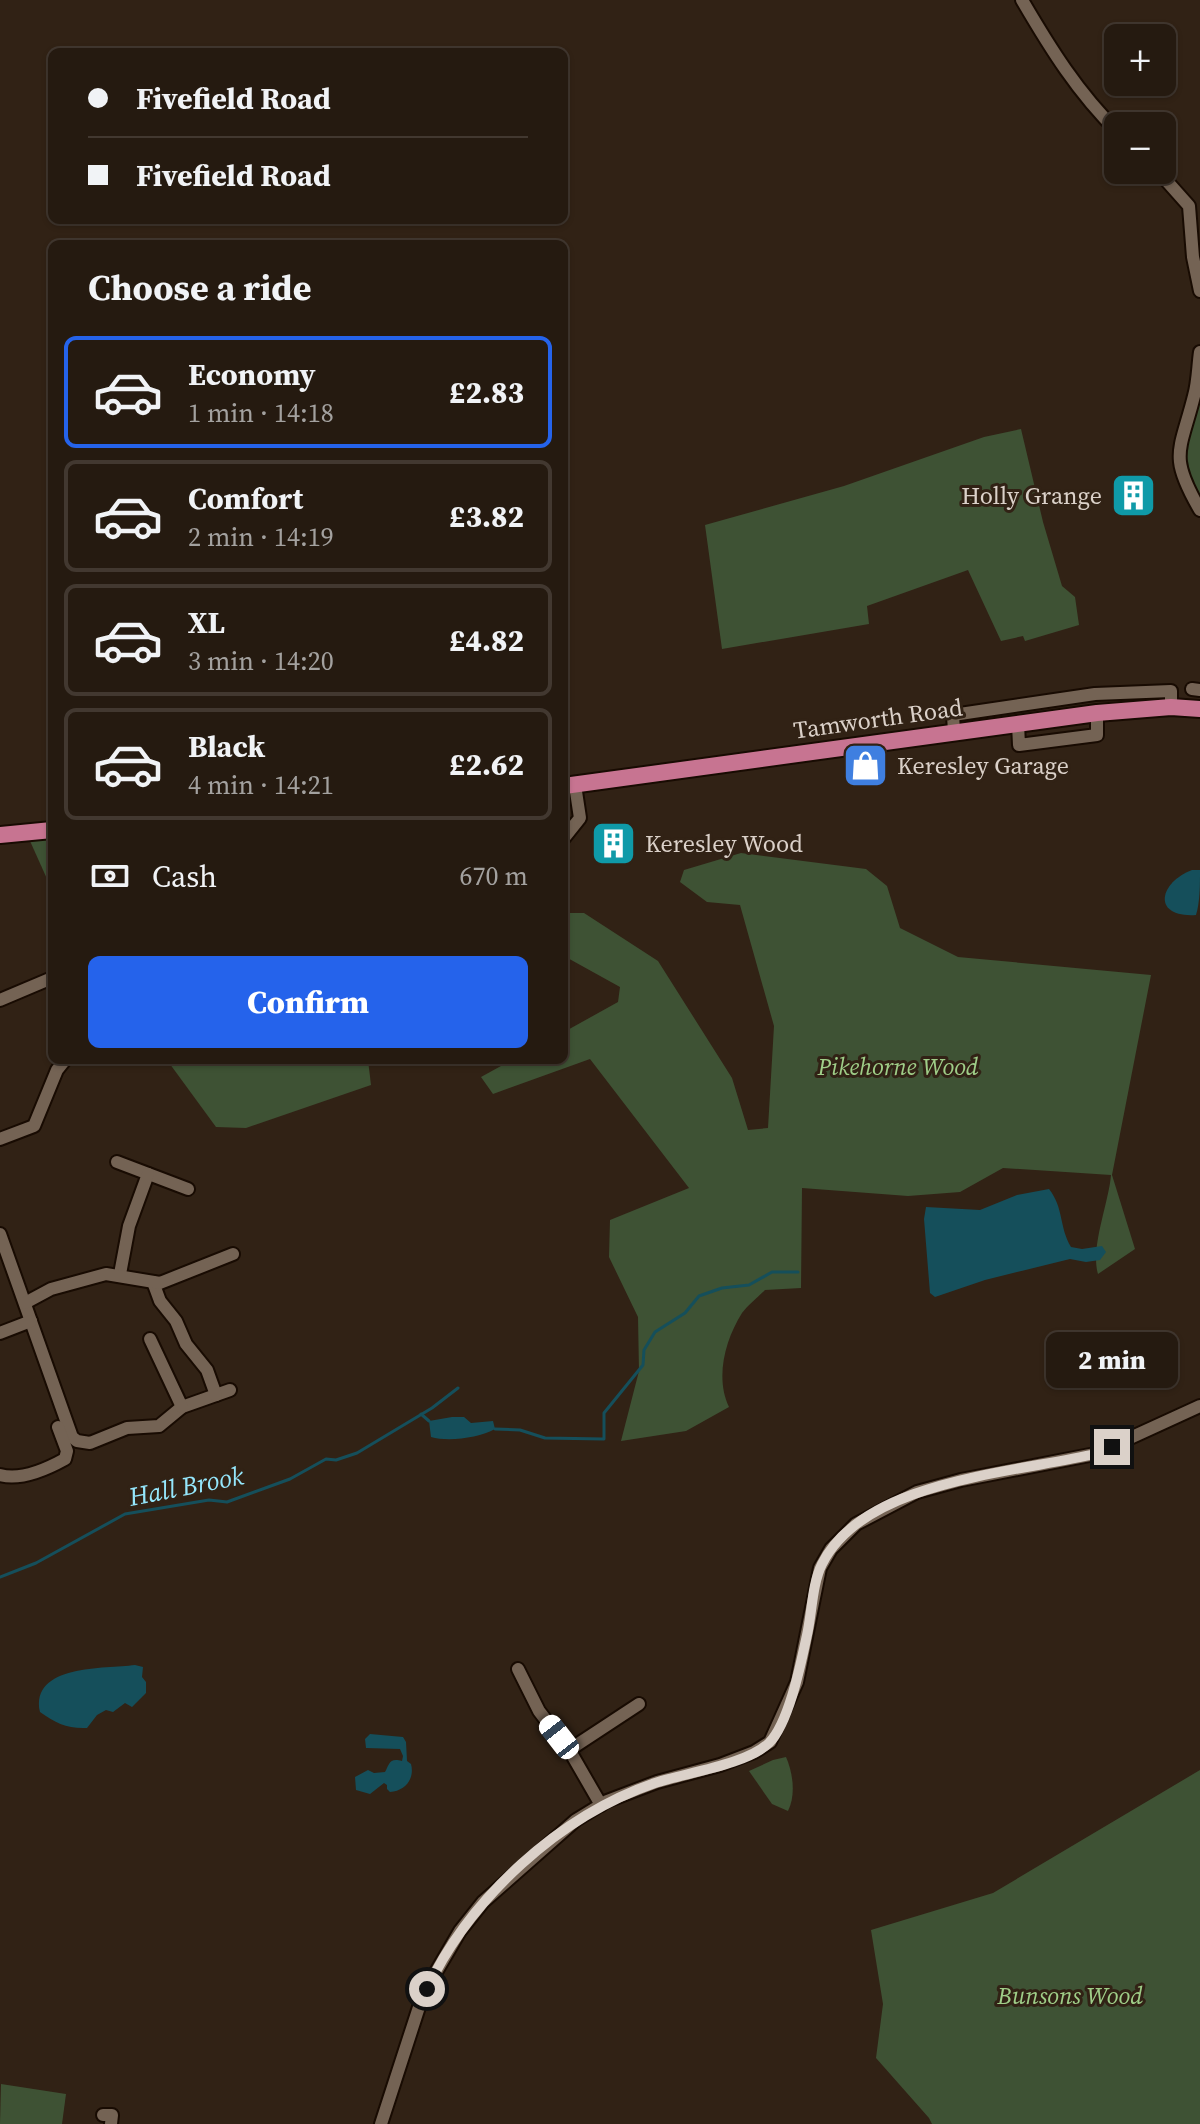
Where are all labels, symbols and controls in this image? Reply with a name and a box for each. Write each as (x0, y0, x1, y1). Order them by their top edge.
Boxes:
map controls (1104, 24, 1176, 184)
button: + (1104, 24, 1176, 96)
text: Fivefield Road (136, 78, 331, 119)
button: − (1104, 112, 1176, 184)
text: Fivefield Road (136, 155, 331, 196)
text: Choose a ride (88, 263, 311, 312)
text: Economy (188, 354, 316, 395)
icon: car (92, 356, 164, 428)
text: £2.83 (449, 372, 524, 413)
text: 1 min · 14:18 (188, 395, 334, 431)
building icon: Holly Grange (1109, 472, 1157, 520)
text: Comfort (188, 478, 303, 519)
place label: Holly Grange (961, 479, 1102, 512)
icon: car (92, 480, 164, 552)
text: £3.82 (449, 496, 524, 537)
text: 2 min · 14:19 (188, 519, 334, 555)
text: XL (188, 602, 225, 643)
icon: car (92, 604, 164, 676)
text: £4.82 (449, 620, 524, 661)
text: 3 min · 14:20 (188, 643, 334, 679)
street label: Tamworth Road (791, 690, 965, 747)
text: Black (188, 726, 265, 767)
icon: car (92, 728, 164, 800)
shop icon: Keresley Garage (842, 742, 890, 790)
text: £2.62 (449, 744, 524, 785)
place label: Keresley Garage (897, 749, 1069, 782)
text: 4 min · 14:21 (188, 767, 334, 803)
building icon: Keresley Wood (590, 820, 638, 868)
place label: Keresley Wood (645, 827, 803, 860)
icon: cash (88, 854, 132, 898)
text: Cash (152, 856, 217, 897)
text: 670 m (460, 858, 528, 894)
button: Confirm (88, 956, 528, 1048)
park label: Pikehorne Wood (817, 1050, 979, 1083)
callout: 2 min (1046, 1331, 1178, 1387)
text: 2 min (1078, 1342, 1146, 1378)
route end (1094, 1429, 1130, 1465)
water label: Hall Brook (125, 1457, 247, 1515)
car (535, 1711, 583, 1763)
route start (409, 1971, 445, 2007)
park label: Bunsons Wood (996, 1979, 1143, 2012)

